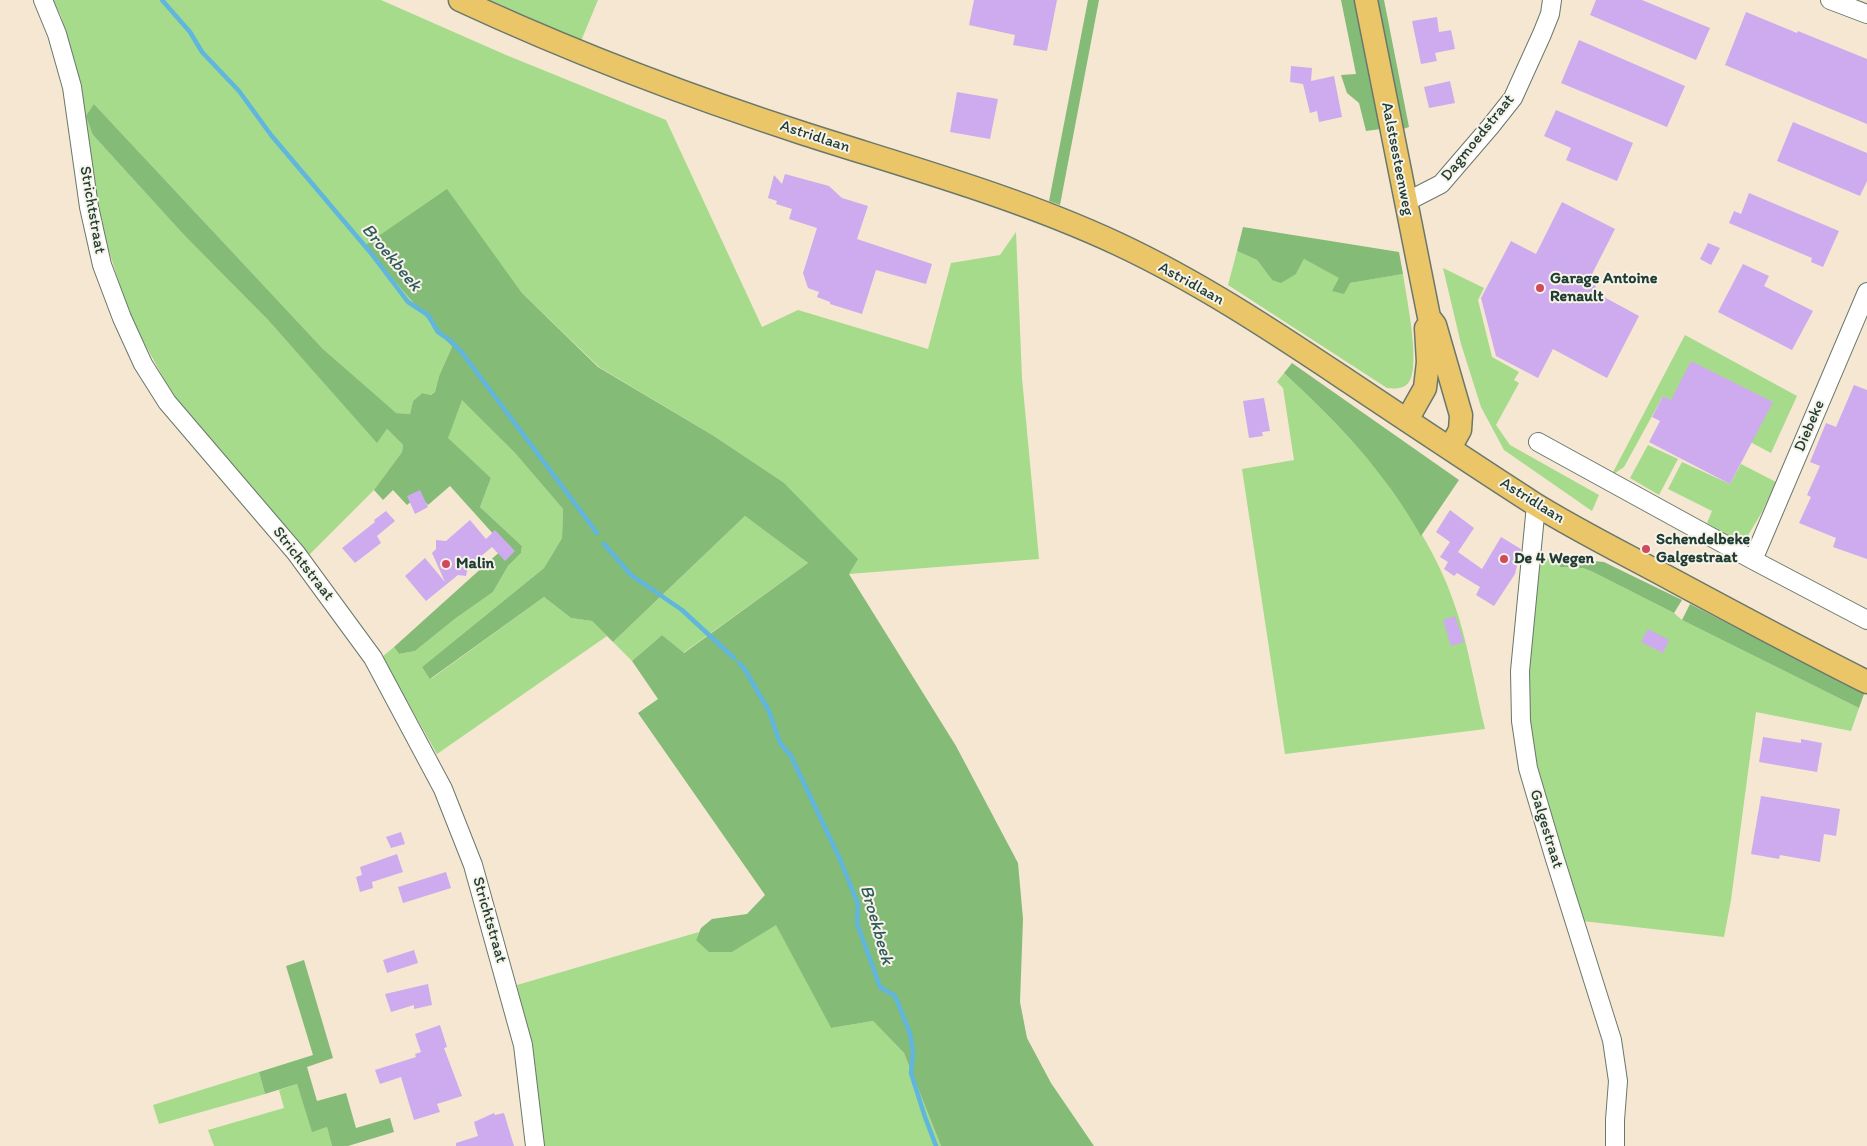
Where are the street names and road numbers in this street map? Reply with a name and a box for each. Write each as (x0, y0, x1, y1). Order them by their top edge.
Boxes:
street label: Dagmoedstraat (1437, 91, 1519, 185)
street label: Aalstsesteenweg (1377, 101, 1417, 217)
street label: Astridlaan (778, 117, 852, 157)
street label: Strichtstraat (75, 165, 109, 255)
street label: Astridlaan (1155, 258, 1227, 310)
street label: Diebeke (1791, 397, 1829, 455)
street label: Astridlaan (1496, 474, 1568, 528)
street label: Strichtstraat (268, 523, 338, 605)
street label: Galgestraat (1525, 787, 1567, 871)
street label: Strichtstraat (468, 875, 510, 965)

